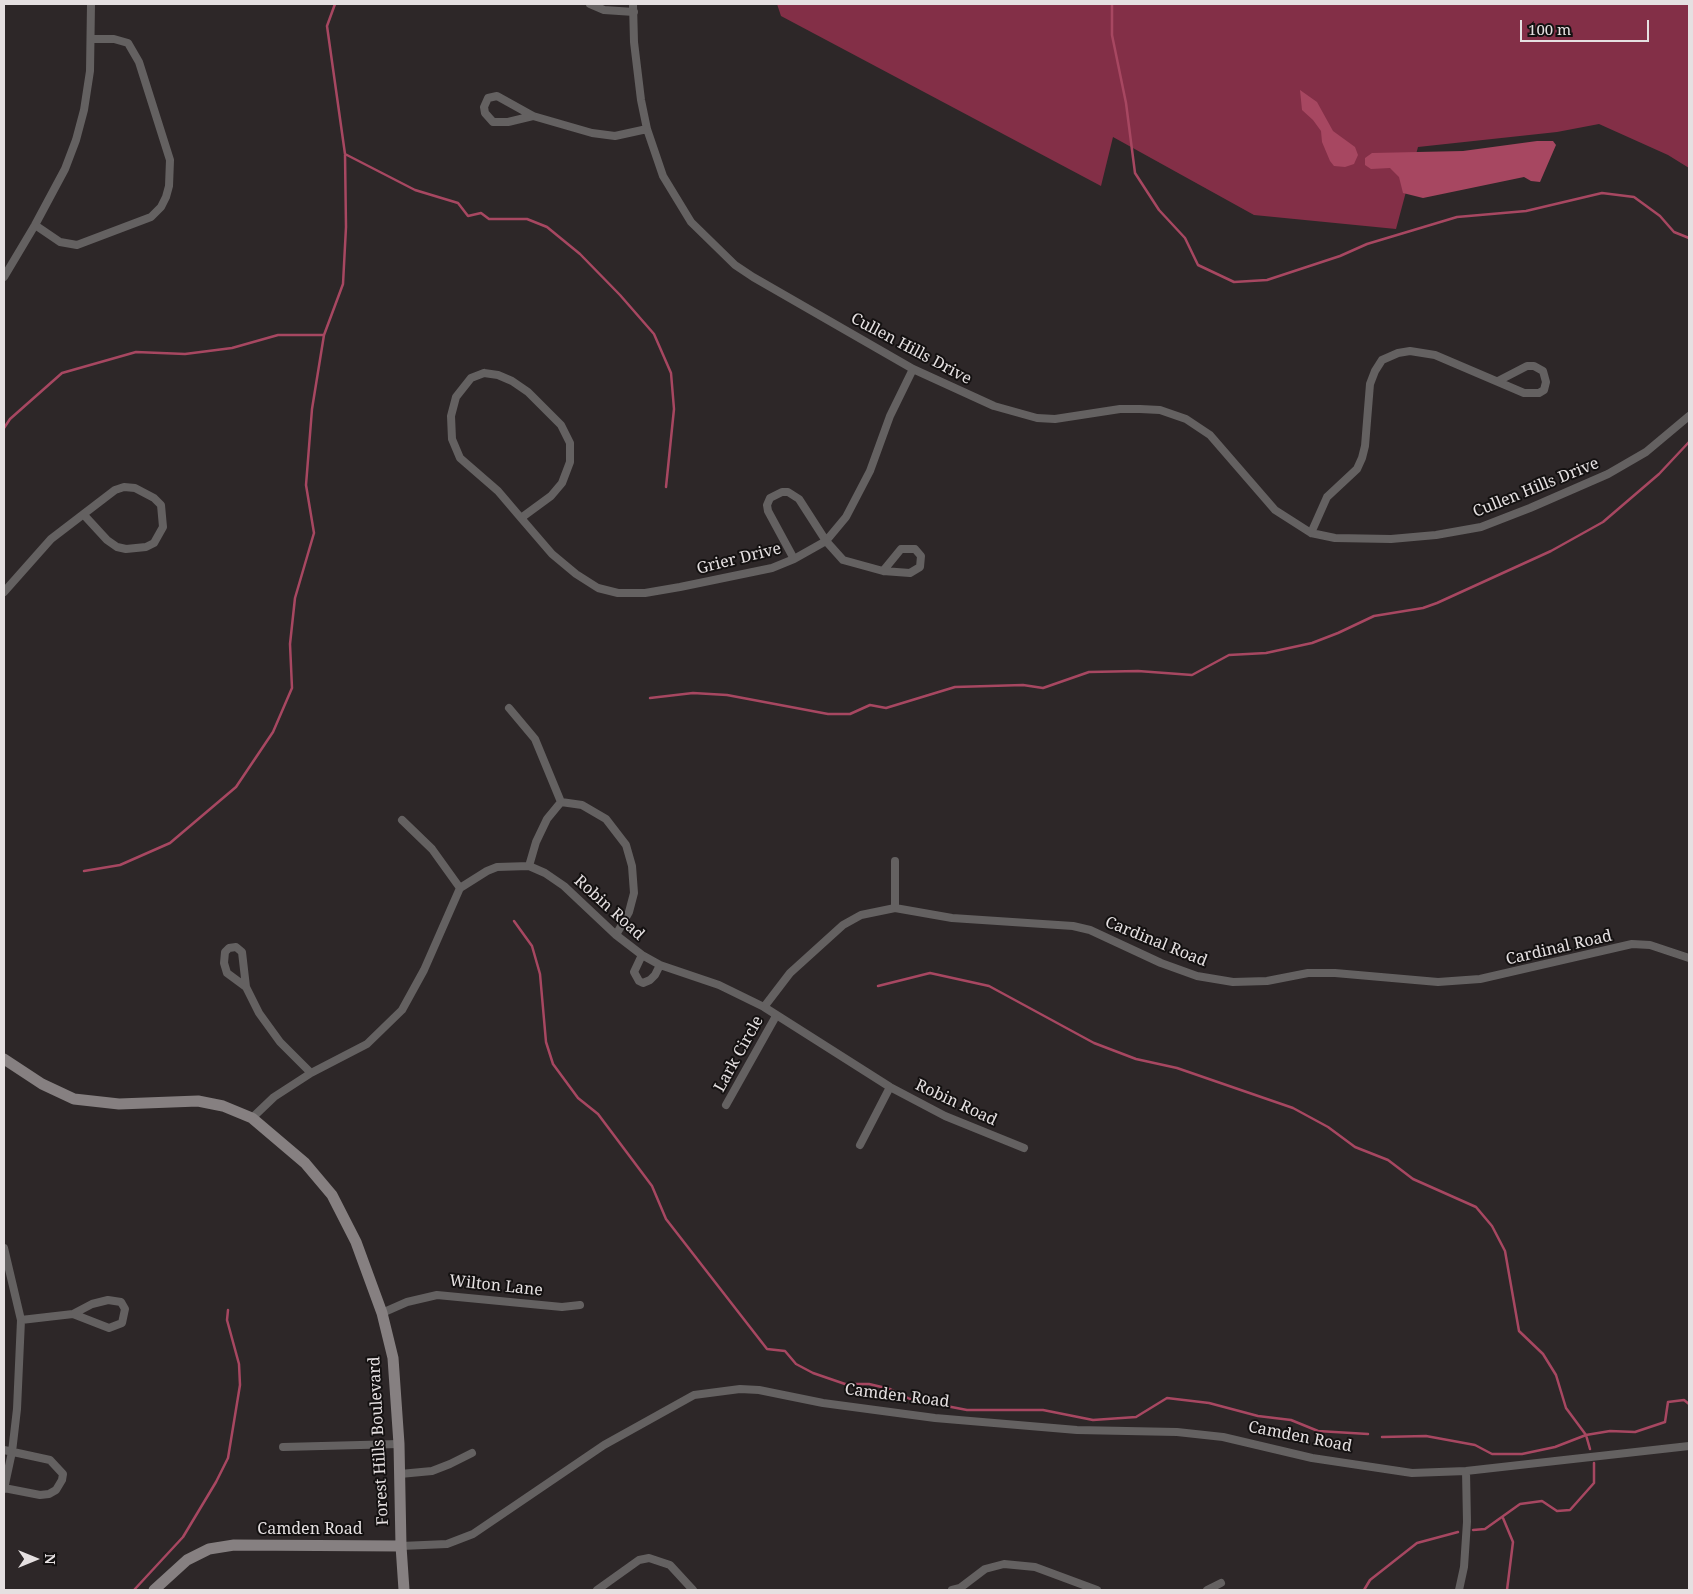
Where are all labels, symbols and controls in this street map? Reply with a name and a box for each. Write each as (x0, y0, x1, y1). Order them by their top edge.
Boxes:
scale bar (1523, 10, 1652, 42)
text: 100 m (1528, 19, 1571, 39)
street label: Cullen Hills Drive (847, 309, 975, 389)
street label: Cullen Hills Drive (1470, 454, 1602, 522)
street label: Grier Drive (695, 539, 783, 579)
street label: Robin Road (570, 872, 648, 944)
street label: Cardinal Road (1102, 913, 1210, 971)
street label: Cardinal Road (1504, 926, 1614, 970)
street label: Lark Circle (710, 1013, 768, 1095)
street label: Robin Road (912, 1076, 1000, 1130)
street label: Wilton Lane (448, 1272, 544, 1300)
street label: Forest Hills Boulevard (365, 1356, 393, 1526)
street label: Camden Road (844, 1380, 950, 1412)
street label: Camden Road (1246, 1418, 1354, 1456)
street label: Camden Road (257, 1519, 363, 1539)
north arrow (10, 1534, 60, 1584)
text: N (41, 1553, 60, 1565)

